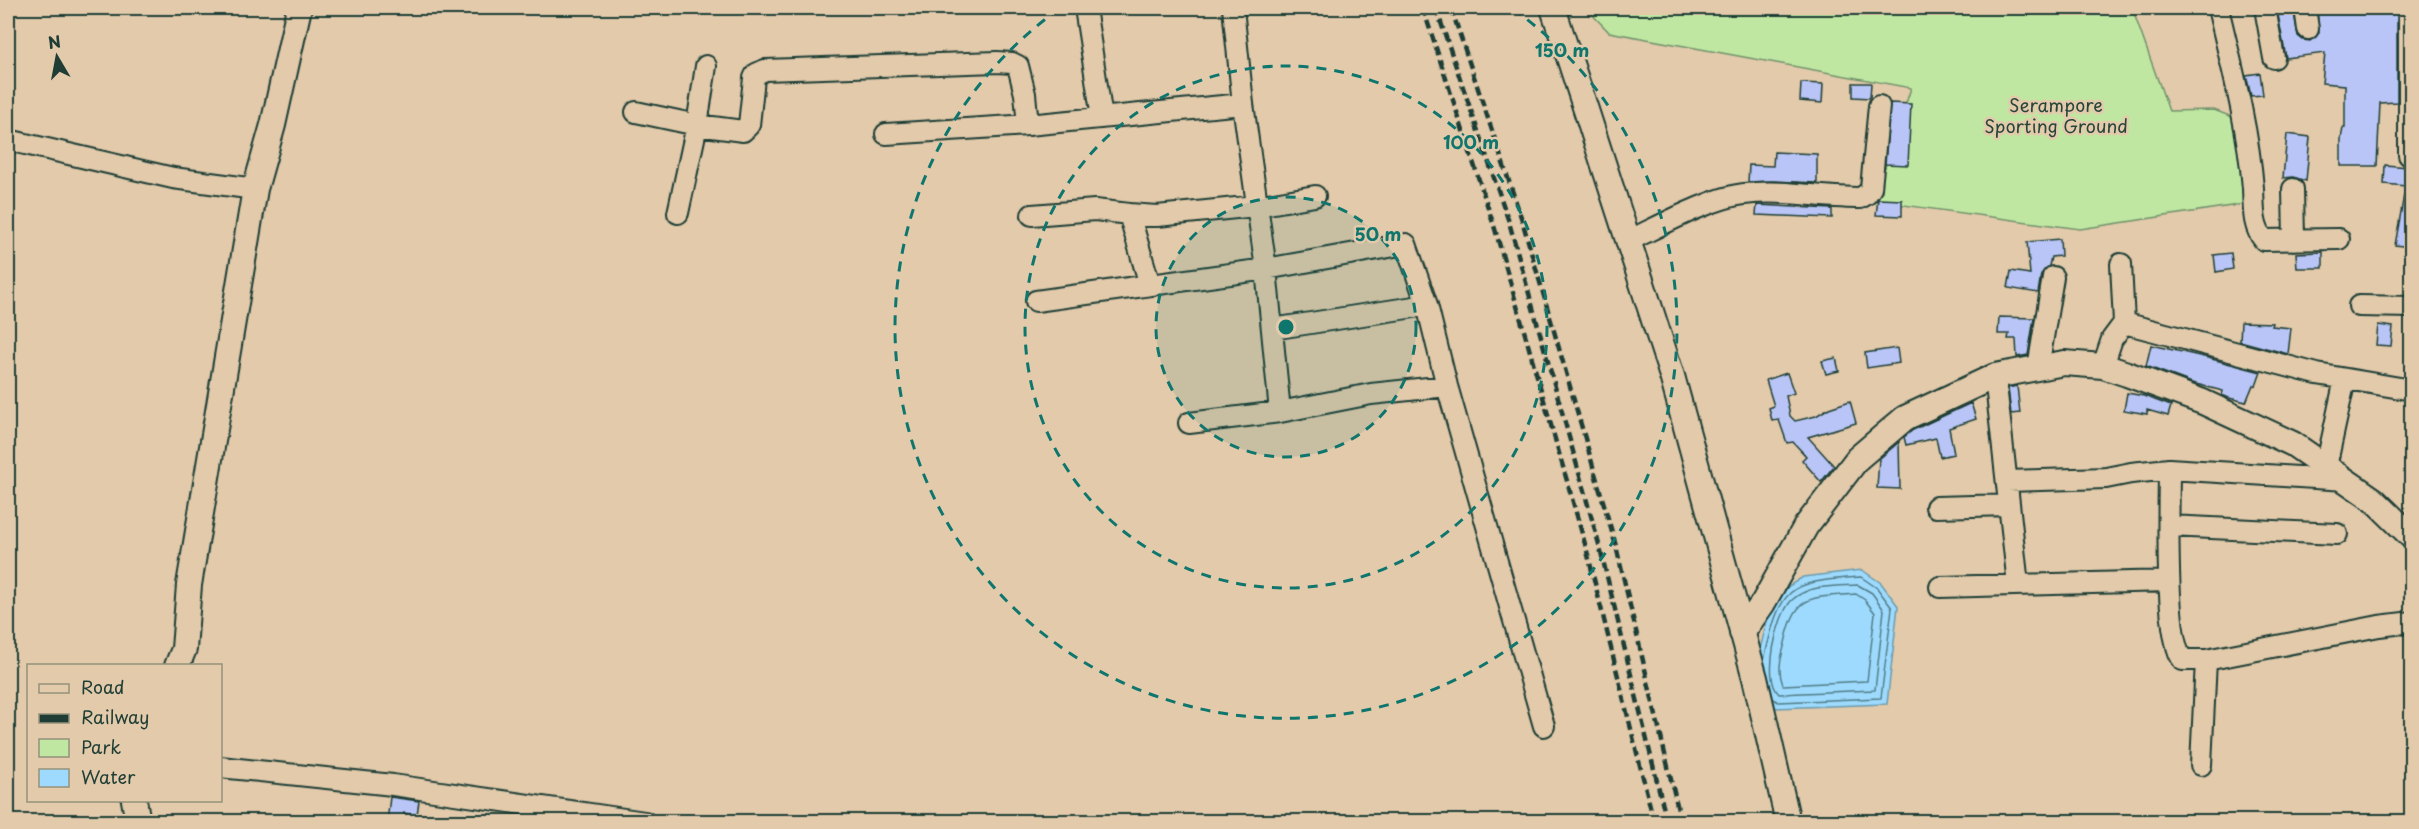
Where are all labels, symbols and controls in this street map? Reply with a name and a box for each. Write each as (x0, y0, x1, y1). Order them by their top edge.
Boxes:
north arrow (27, 27, 87, 87)
text: N (46, 28, 63, 54)
text: 150 m (1535, 36, 1589, 63)
park label: Serampore Sporting Ground (1984, 91, 2128, 139)
text: 100 m (1443, 128, 1499, 155)
text: 50 m (1355, 220, 1401, 247)
centre of rings (1276, 317, 1296, 337)
legend (27, 664, 222, 802)
text: Road (81, 673, 125, 700)
text: Railway (81, 703, 149, 730)
text: Park (81, 733, 121, 760)
text: Water (81, 763, 136, 790)

